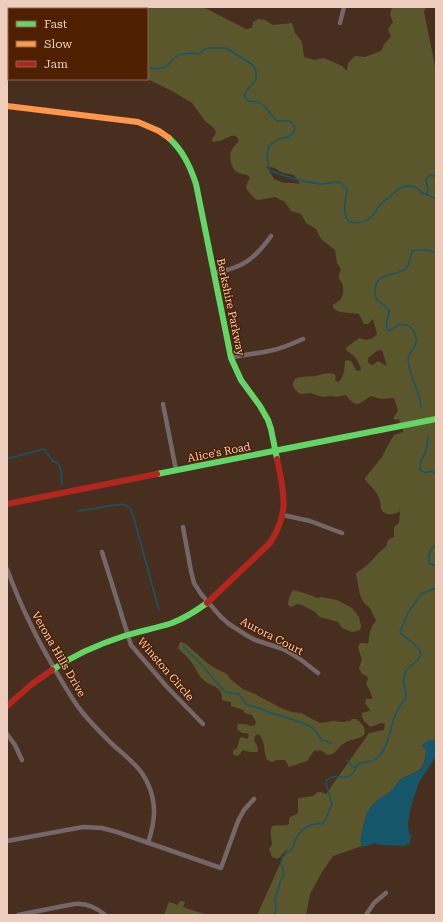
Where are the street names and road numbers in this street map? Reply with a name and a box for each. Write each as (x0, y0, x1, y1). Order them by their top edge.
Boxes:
street label: Berkshire Parkway (214, 257, 247, 357)
street label: Alice's Road (186, 440, 252, 465)
street label: Verona Hills Drive (29, 609, 88, 699)
street label: Aurora Court (238, 615, 306, 658)
street label: Winston Circle (135, 635, 196, 703)

